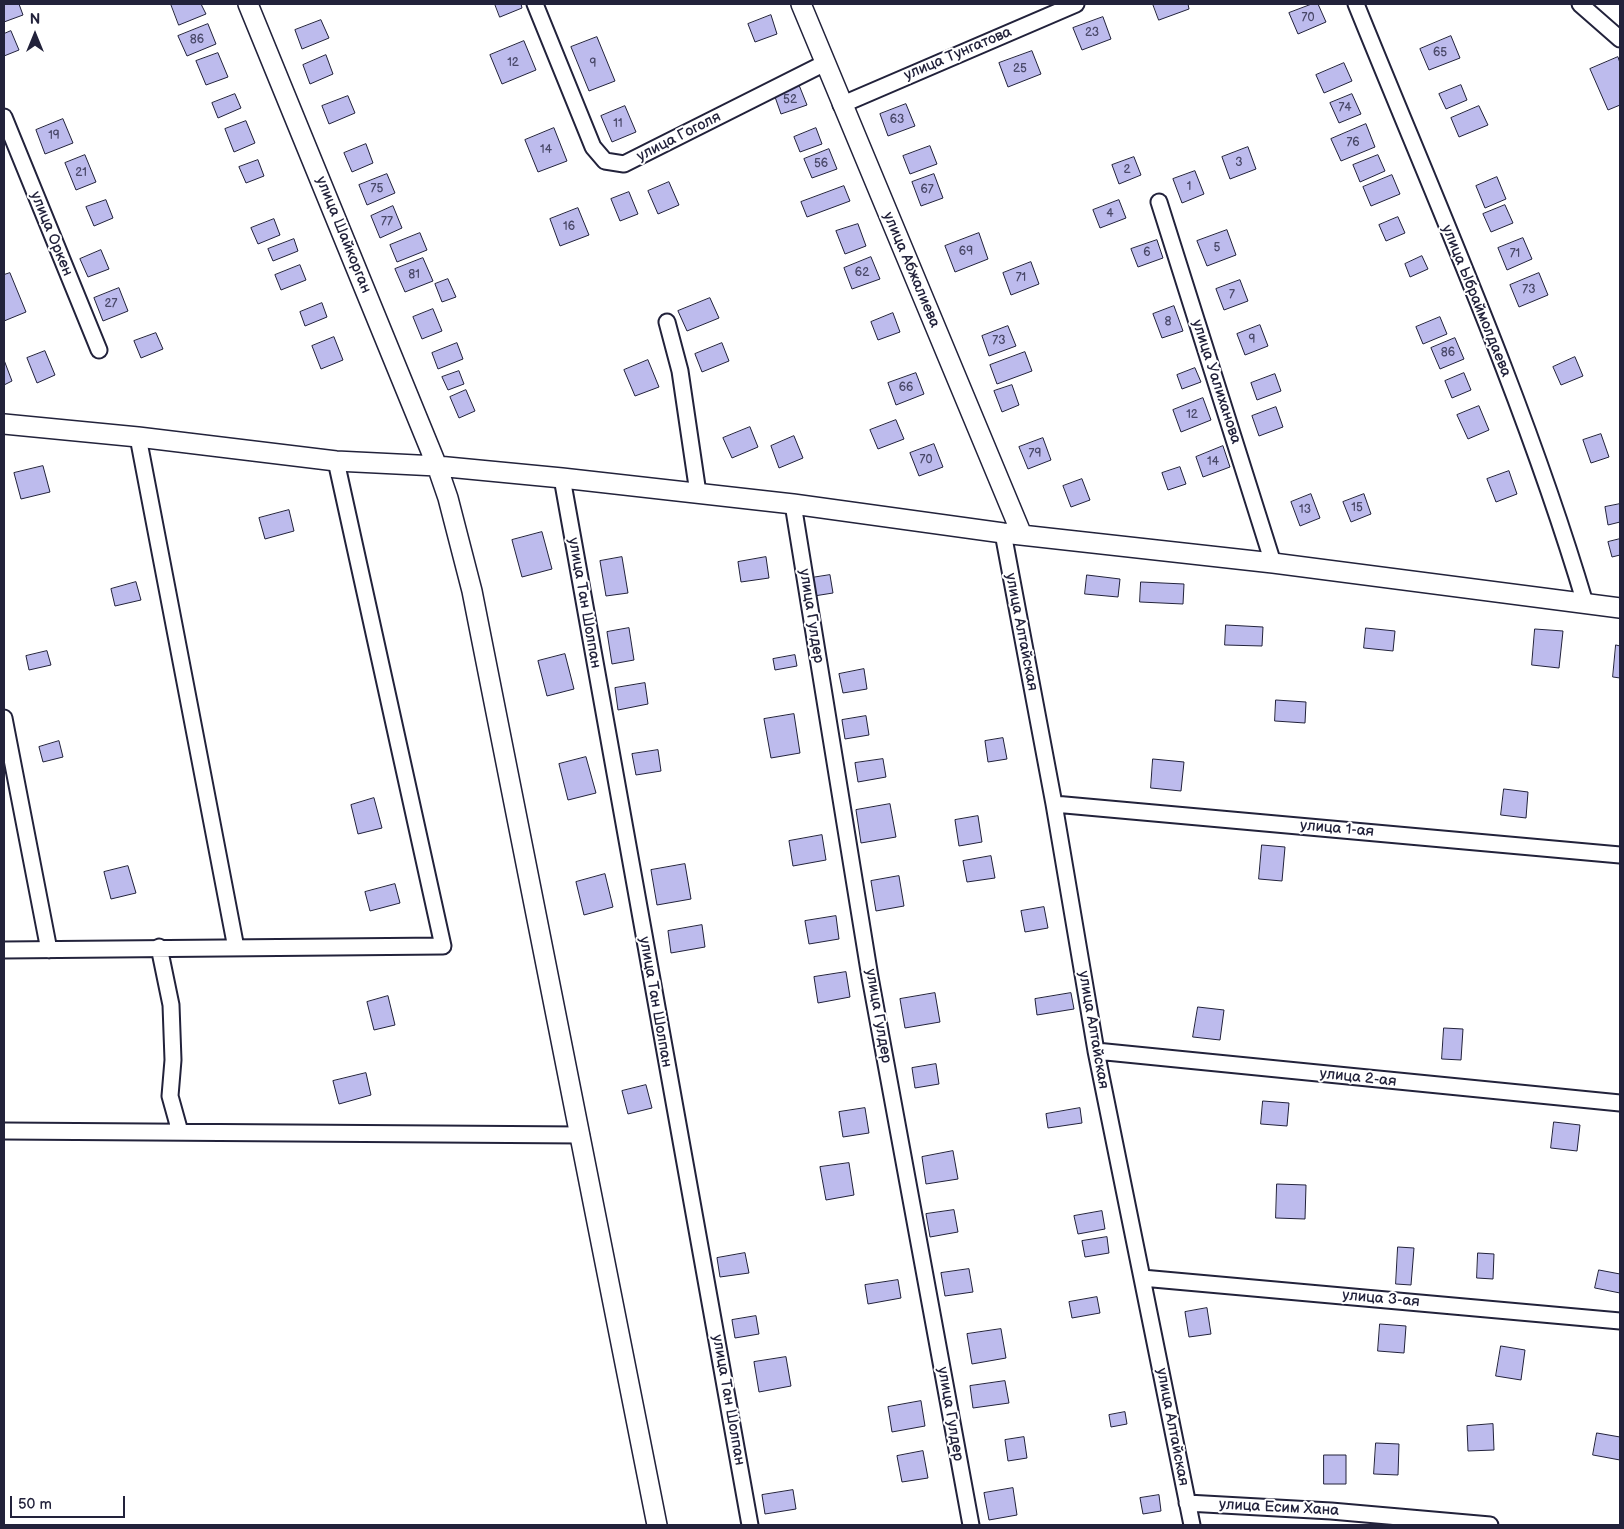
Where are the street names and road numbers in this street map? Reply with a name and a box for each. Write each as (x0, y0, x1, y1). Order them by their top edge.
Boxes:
street label: улица Тунгатова (901, 23, 1015, 85)
street label: улица Гоголя (634, 108, 724, 166)
street label: улица Шайкорган (311, 174, 375, 296)
street label: улица Оркен (26, 189, 76, 279)
street label: улица Абжалиева (879, 209, 943, 331)
street label: улица Ыбраймолдаева (1437, 222, 1515, 380)
street label: улица Уалиханова (1187, 318, 1245, 446)
street label: улица Тан Шолпан (564, 536, 604, 670)
street label: улица Гулдер (795, 568, 827, 664)
street label: улица Алтайская (1001, 572, 1041, 692)
street label: улица 1-ая (1299, 817, 1375, 841)
street label: улица Тан Шолпан (635, 935, 675, 1069)
street label: улица Гулдер (861, 968, 895, 1064)
street label: улица Алтайская (1074, 970, 1112, 1090)
street label: улица 2-ая (1319, 1065, 1397, 1091)
street label: улица 3-ая (1342, 1287, 1420, 1311)
street label: улица Тан Шолпан (708, 1333, 748, 1467)
street label: улица Гулдер (933, 1366, 967, 1462)
street label: улица Алтайская (1152, 1367, 1192, 1487)
street label: улица Есим Хана (1218, 1496, 1340, 1520)

